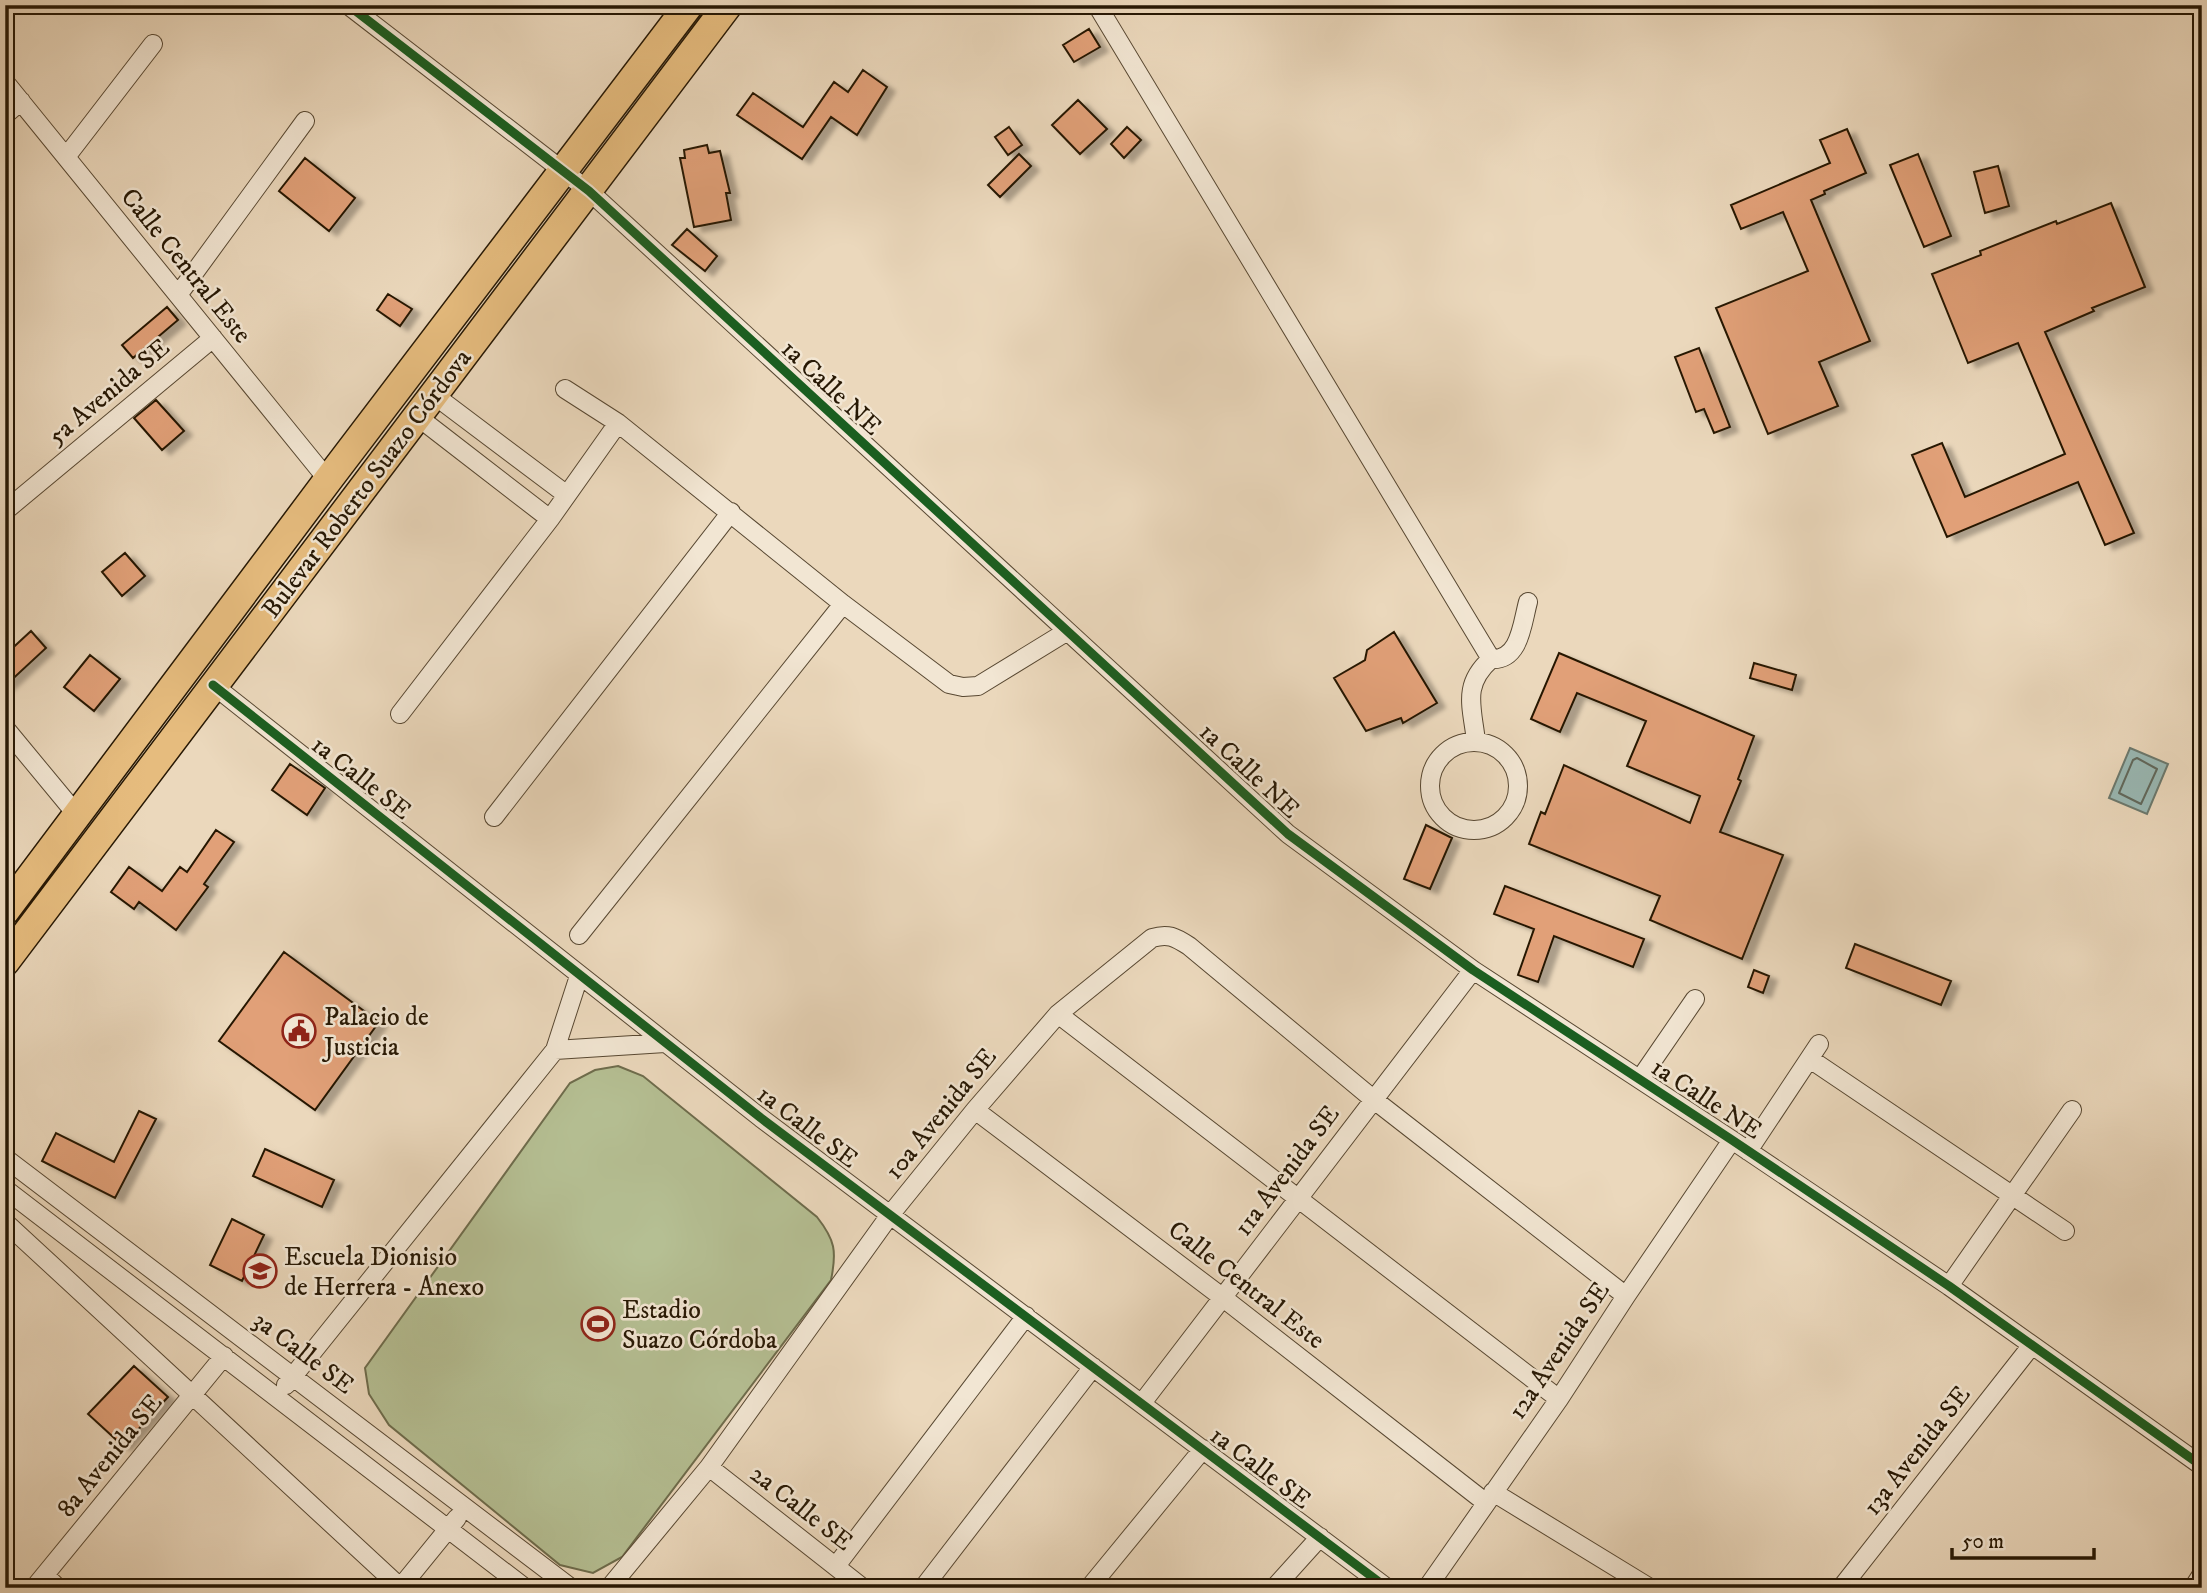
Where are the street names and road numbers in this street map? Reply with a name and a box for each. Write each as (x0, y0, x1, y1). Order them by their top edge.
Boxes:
street label: Calle Central Este (113, 182, 259, 350)
street label: 5a Avenida SE (41, 331, 177, 453)
street label: 1a Calle NE (774, 333, 888, 443)
street label: Bulevar Roberto Suazo Córdova (255, 343, 479, 625)
street label: 1a Calle NE (1192, 716, 1306, 826)
street label: 1a Calle SE (304, 729, 418, 828)
street label: 10a Avenida SE (878, 1041, 1004, 1187)
street label: 1a Calle NE (1644, 1051, 1768, 1147)
street label: 1a Calle SE (750, 1078, 864, 1176)
street label: 11a Avenida SE (1227, 1099, 1347, 1243)
street label: Calle Central Este (1161, 1214, 1331, 1357)
street label: 12a Avenida SE (1501, 1276, 1617, 1426)
street label: 3a Calle SE (246, 1304, 360, 1402)
street label: 13a Avenida SE (1856, 1379, 1978, 1523)
street label: 8a Avenida SE (50, 1387, 170, 1525)
street label: 1a Calle SE (1203, 1419, 1317, 1517)
street label: 2a Calle SE (743, 1458, 859, 1559)

